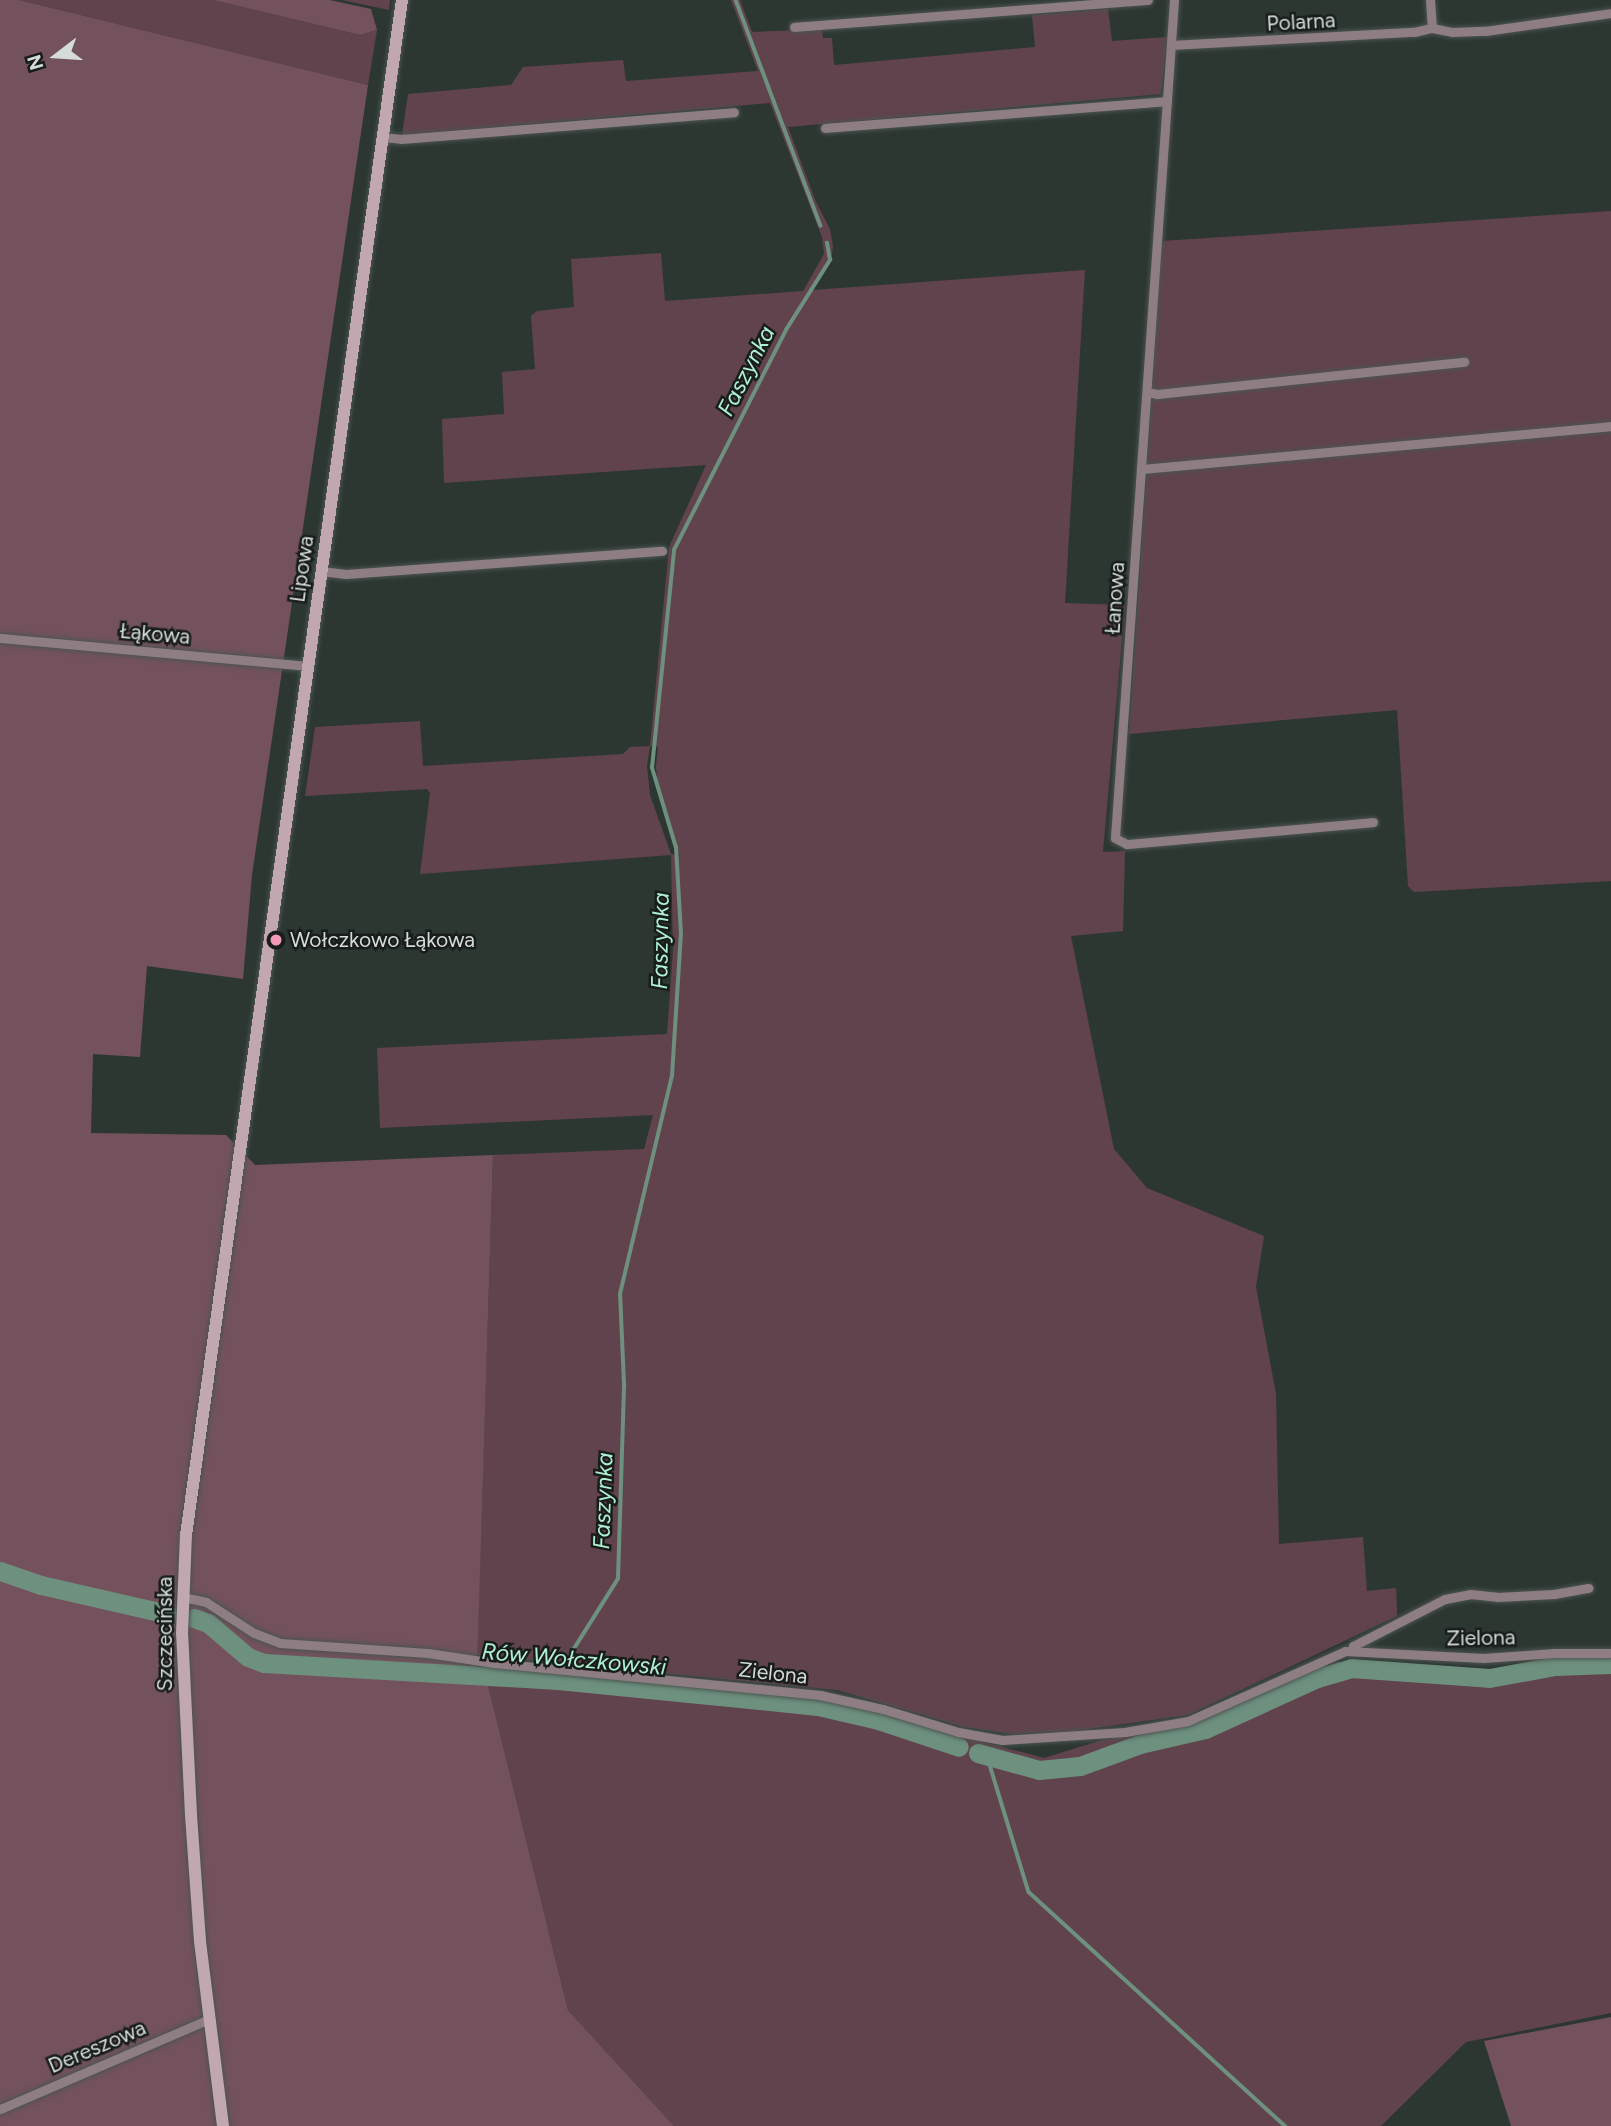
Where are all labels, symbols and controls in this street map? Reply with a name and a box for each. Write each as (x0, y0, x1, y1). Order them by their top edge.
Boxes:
street label: Polarna (1266, 8, 1336, 36)
north arrow (21, 21, 91, 91)
text: N (22, 52, 49, 73)
water label: Faszynka (712, 321, 780, 421)
street label: Lipowa (285, 534, 319, 604)
street label: Łanowa (1100, 561, 1130, 635)
street label: Łąkowa (119, 618, 191, 650)
water label: Faszynka (645, 892, 675, 990)
place label: Wołczkowo Łąkowa (290, 927, 475, 953)
marker: Wołczkowo Łąkowa (268, 932, 284, 948)
water label: Faszynka (588, 1452, 618, 1550)
street label: Szczecińska (152, 1577, 178, 1691)
street label: Zielona (1446, 1625, 1516, 1651)
water label: Rów Wołczkowski (480, 1637, 668, 1681)
street label: Zielona (737, 1657, 809, 1689)
street label: Dereszowa (44, 2015, 150, 2079)

